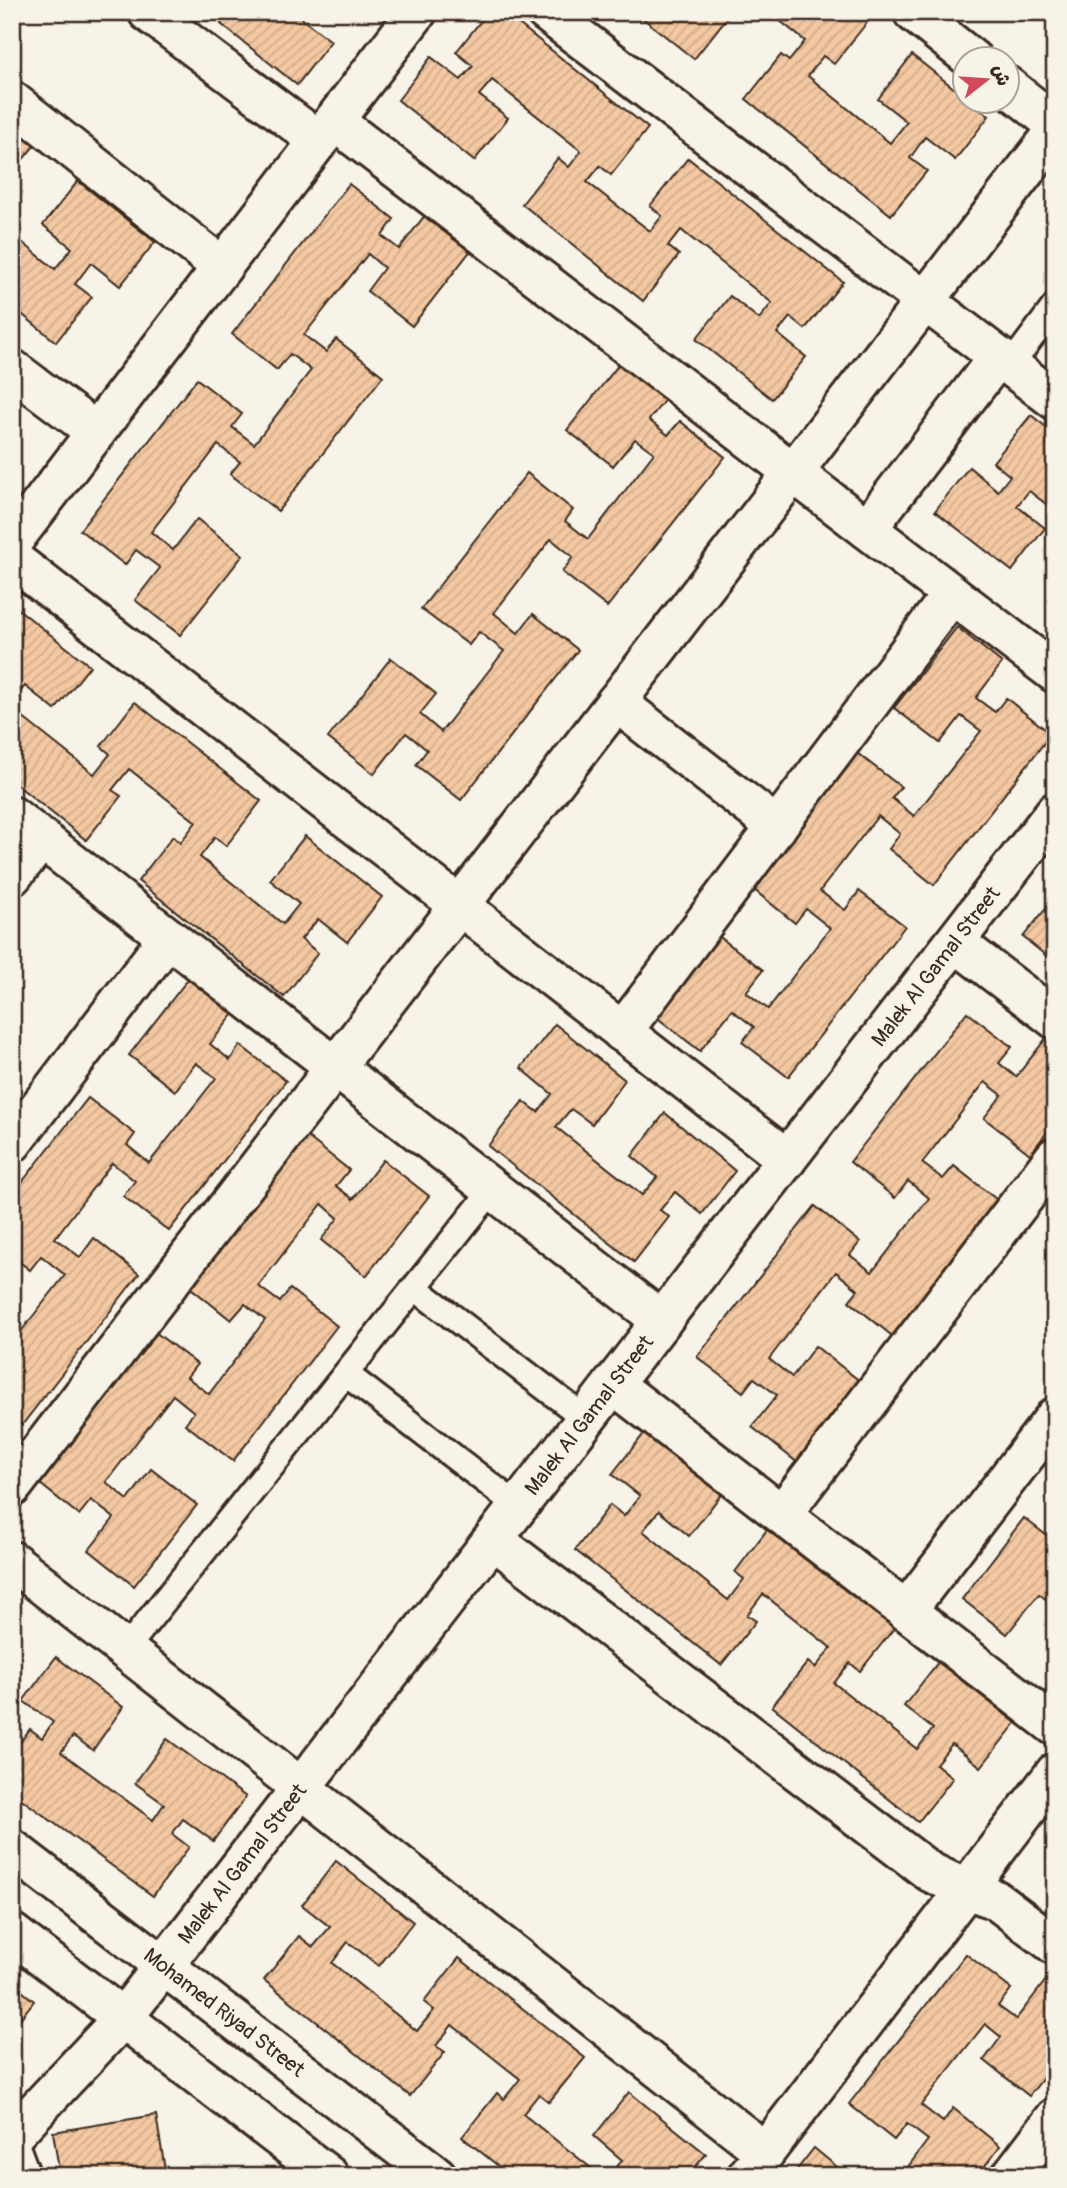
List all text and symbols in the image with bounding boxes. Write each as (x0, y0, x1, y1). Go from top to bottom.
north arrow (951, 46, 1021, 116)
text: ش (987, 62, 1016, 89)
street label: Malek Al Gamal Street (866, 881, 1007, 1052)
street label: Malek Al Gamal Street (519, 1329, 660, 1501)
street label: Malek Al Gamal Street (172, 1778, 313, 1950)
street label: Mohamed Riyad Street (138, 1942, 311, 2084)

